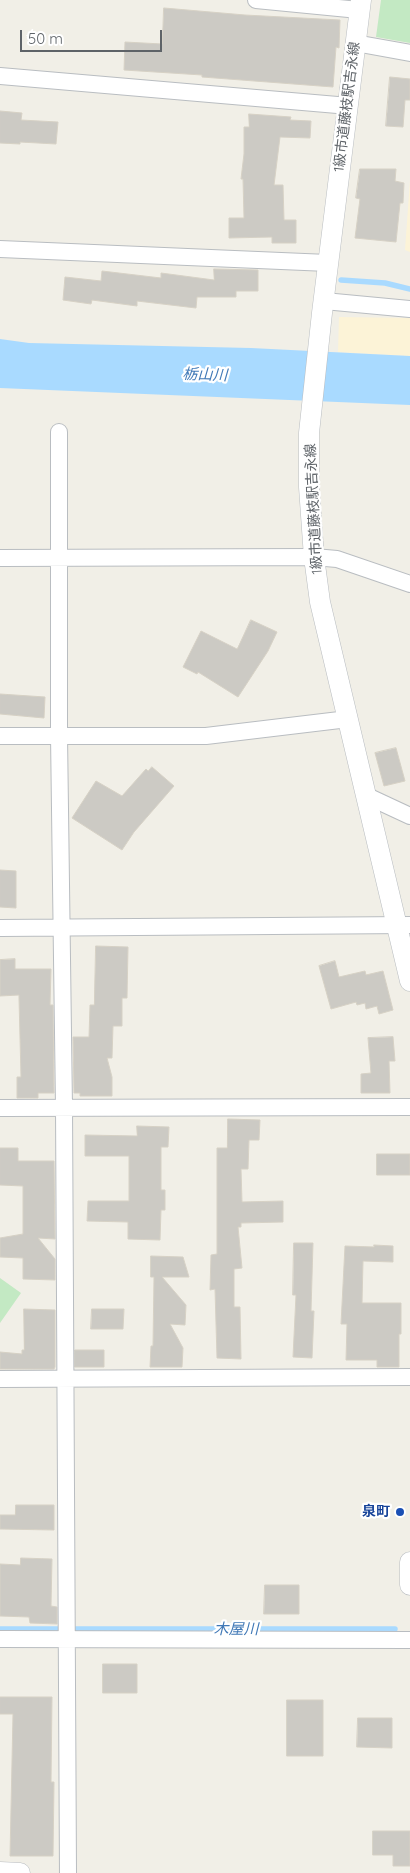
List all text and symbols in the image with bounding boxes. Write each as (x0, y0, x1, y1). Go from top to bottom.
scale bar (22, 20, 165, 52)
text: 50 m (28, 29, 63, 48)
street label: 1級市道藤枝駅吉永線 (331, 41, 363, 173)
water label: 栃山川 (182, 365, 228, 385)
street label: 1級市道藤枝駅吉永線 (302, 443, 326, 575)
place label: 泉町 (362, 1504, 390, 1520)
marker: 泉町 (394, 1506, 406, 1518)
water label: 木屋川 (214, 1620, 258, 1638)

